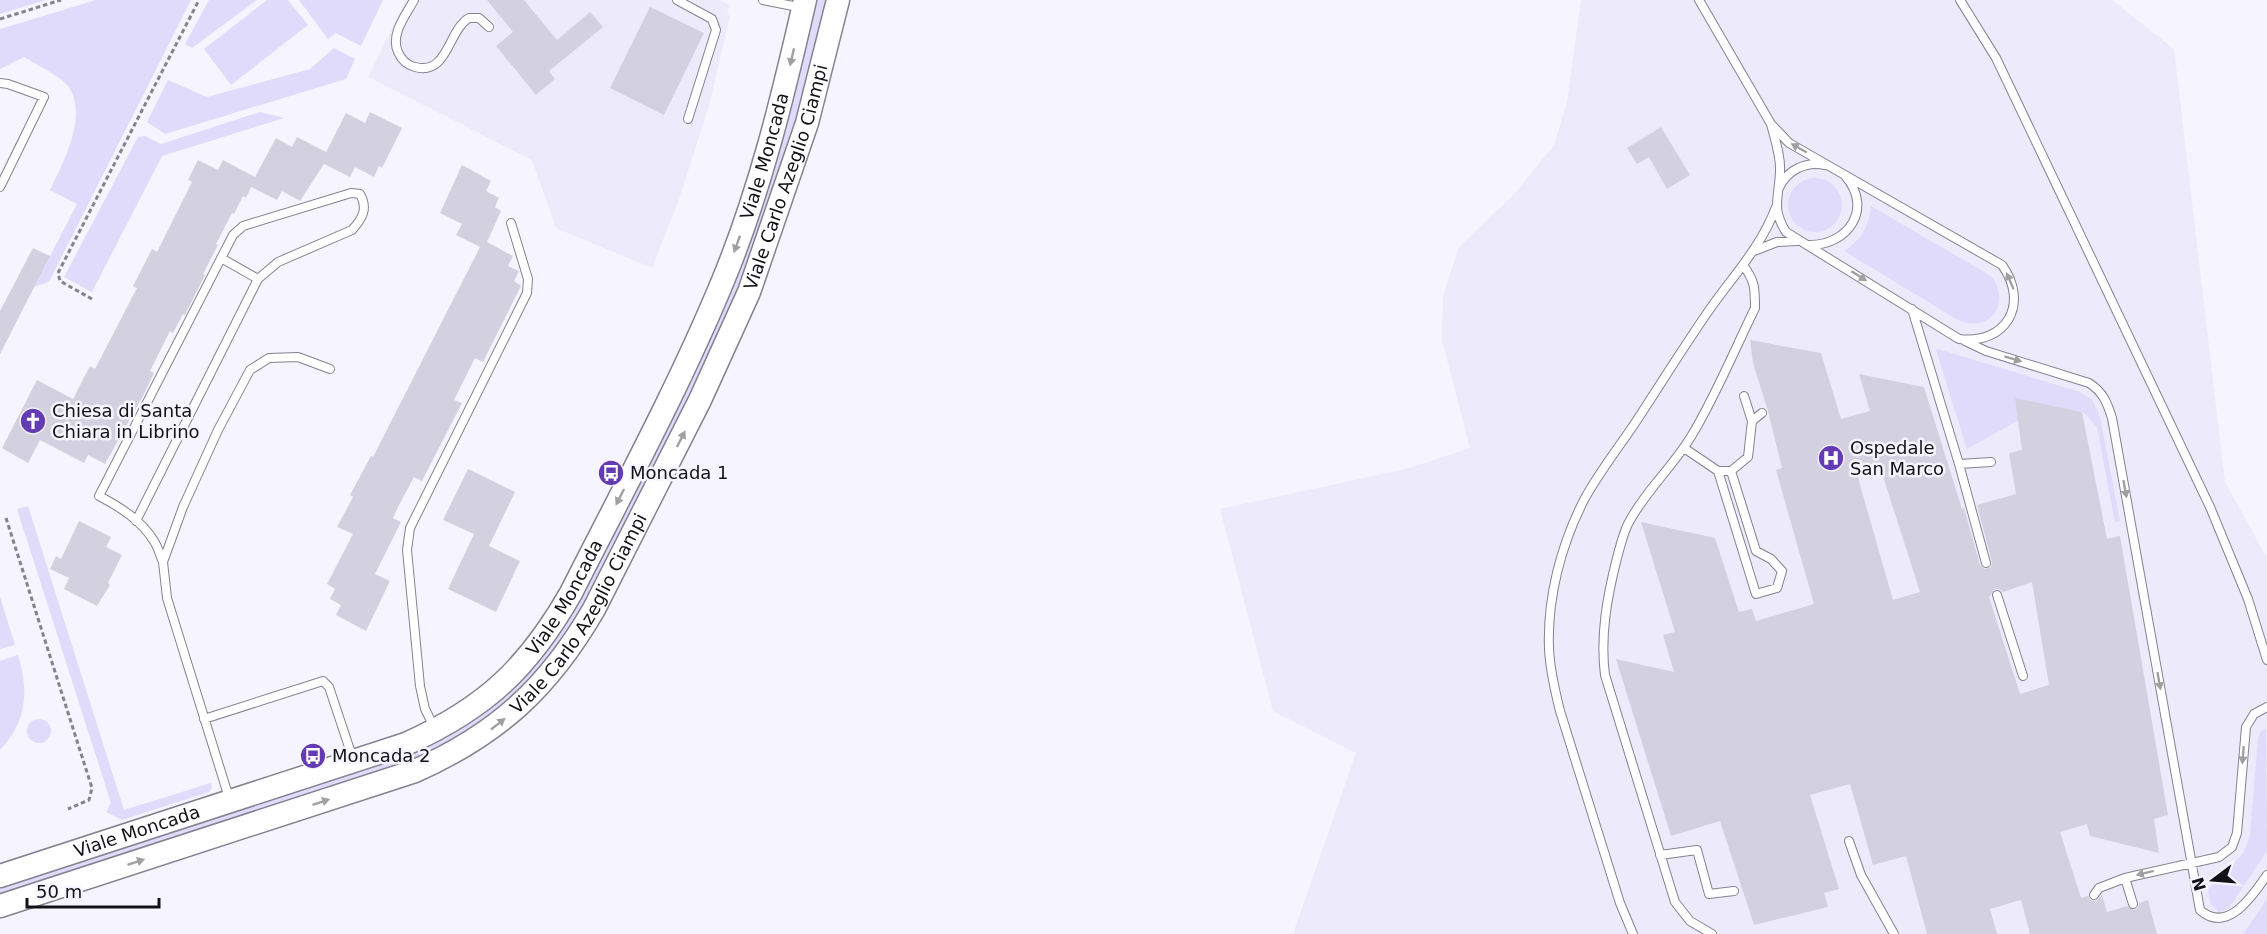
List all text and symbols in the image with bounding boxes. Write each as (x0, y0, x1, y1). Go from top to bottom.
one-way arrow (786, 48, 796, 66)
street label: Viale Carlo Azeglio Ciampi (739, 62, 831, 293)
street label: Viale Moncada (736, 90, 793, 222)
one-way arrow (1790, 143, 1807, 153)
one-way arrow (731, 235, 741, 253)
one-way arrow (1851, 271, 1867, 282)
one-way arrow (2006, 272, 2015, 289)
one-way arrow (2005, 355, 2023, 365)
place label: Chiesa di Santa Chiara in Librino (52, 400, 200, 442)
church icon: Chiesa di Santa Chiara in Librino (18, 406, 48, 436)
one-way arrow (676, 430, 686, 447)
place label: Ospedale San Marco (1850, 437, 1944, 479)
hospital icon: Ospedale San Marco (1816, 443, 1846, 473)
bus stop icon: Moncada 1 (596, 458, 626, 488)
place label: Moncada 1 (630, 462, 729, 483)
one-way arrow (2121, 480, 2130, 499)
one-way arrow (615, 488, 625, 506)
street label: Viale Carlo Azeglio Ciampi (506, 510, 651, 718)
street label: Viale Moncada (522, 536, 606, 660)
one-way arrow (2155, 672, 2164, 691)
one-way arrow (491, 718, 506, 730)
bus stop icon: Moncada 2 (298, 741, 328, 771)
place label: Moncada 2 (332, 745, 431, 766)
one-way arrow (2238, 746, 2248, 765)
one-way arrow (312, 797, 330, 806)
street label: Viale Moncada (71, 801, 202, 861)
north arrow (2183, 850, 2243, 910)
one-way arrow (127, 857, 145, 866)
one-way arrow (2136, 869, 2155, 879)
scale bar (27, 871, 159, 909)
text: N (2188, 875, 2210, 893)
text: 50 m (36, 881, 82, 902)

